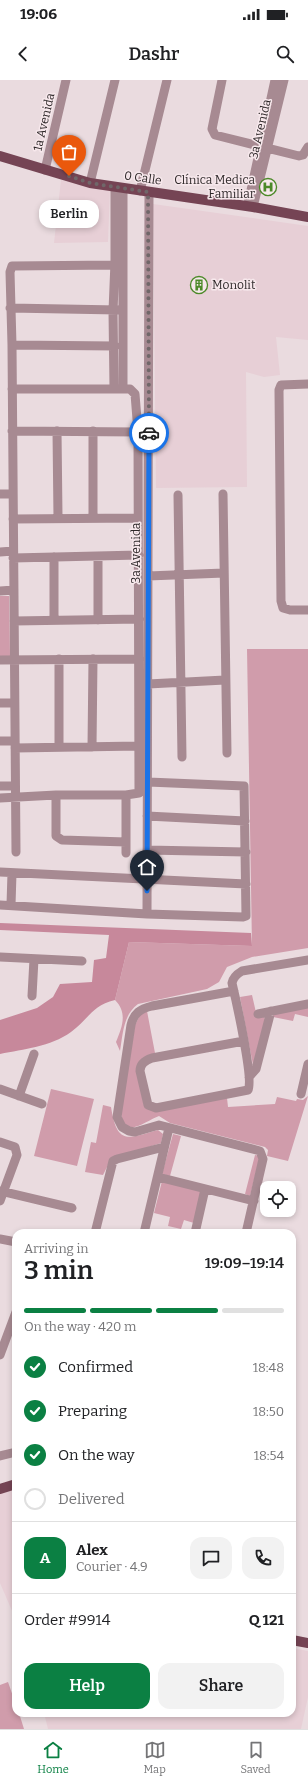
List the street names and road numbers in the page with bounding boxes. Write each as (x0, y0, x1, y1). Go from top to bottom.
street label: 1a Avenida (31, 91, 58, 152)
street label: 3a Avenida (246, 97, 274, 160)
street label: 0 Calle (123, 168, 163, 188)
street label: 3a Avenida (129, 522, 143, 583)

